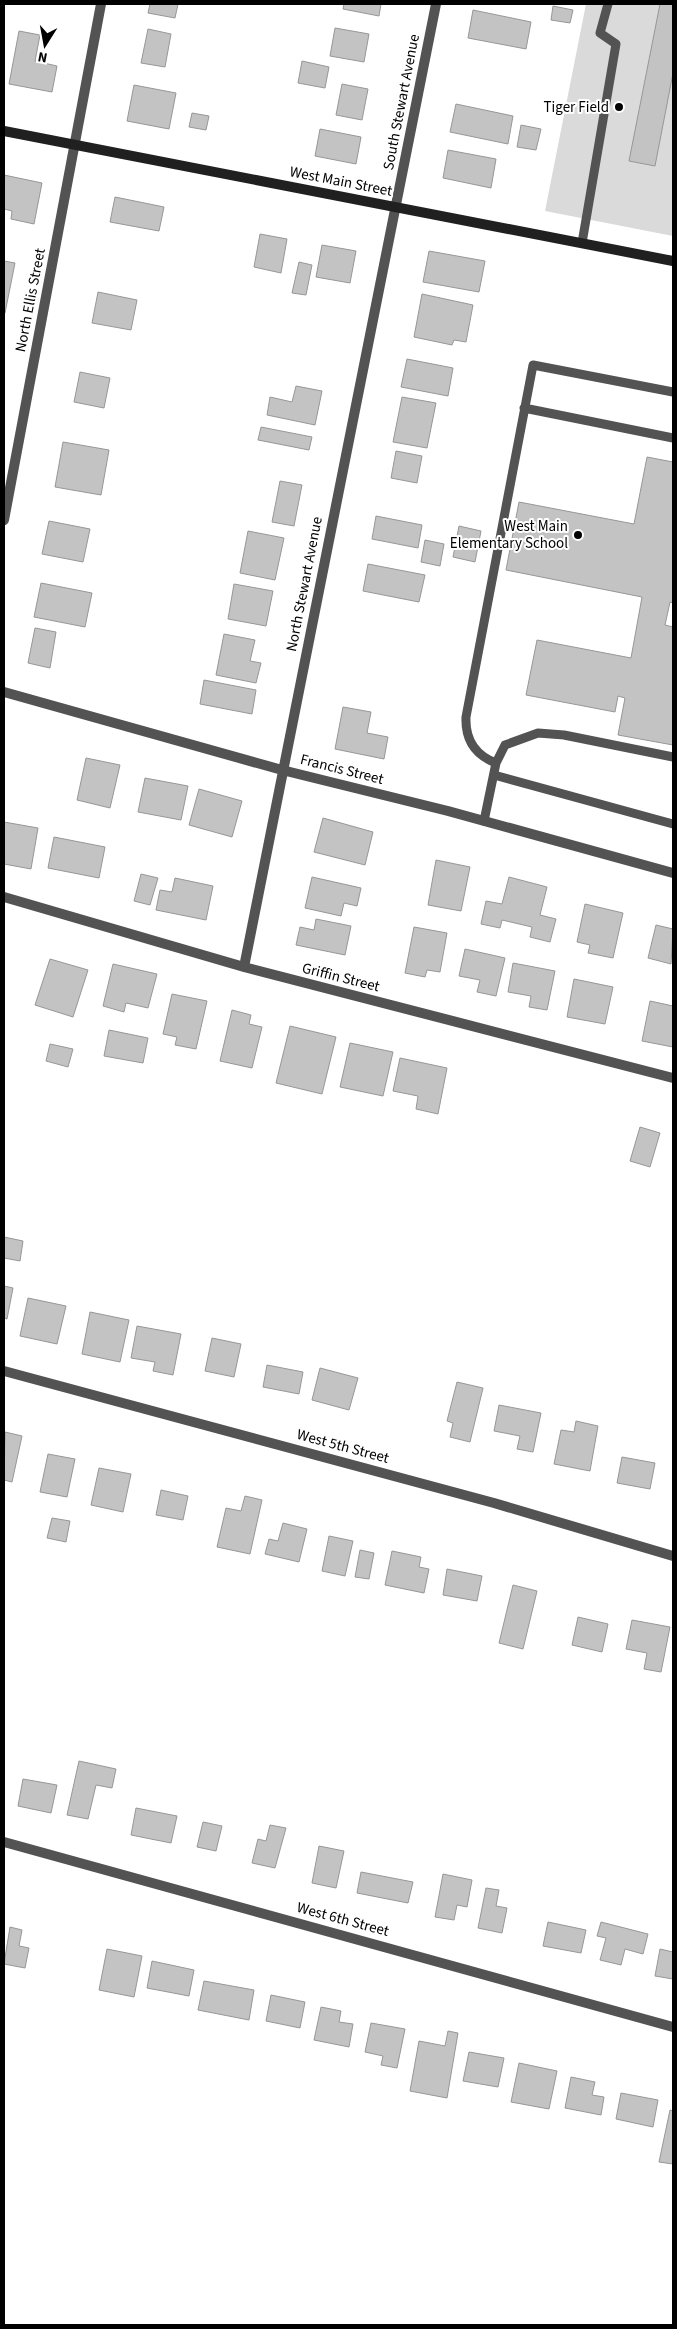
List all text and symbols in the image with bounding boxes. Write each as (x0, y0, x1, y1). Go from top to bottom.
north arrow (20, 20, 70, 70)
street label: South Stewart Avenue (378, 32, 425, 172)
text: N (36, 46, 49, 67)
place label: Tiger Field (544, 97, 609, 118)
marker: Tiger Field (613, 101, 625, 113)
street label: West Main Street (288, 161, 394, 202)
street label: North Ellis Street (10, 246, 51, 354)
street label: North Stewart Avenue (281, 515, 328, 653)
place label: West Main Elementary School (450, 516, 568, 554)
marker: West Main Elementary School (572, 529, 584, 541)
street label: Francis Street (298, 749, 386, 790)
street label: Griffin Street (300, 958, 382, 997)
street label: West 5th Street (294, 1424, 391, 1469)
street label: West 6th Street (294, 1897, 391, 1942)

